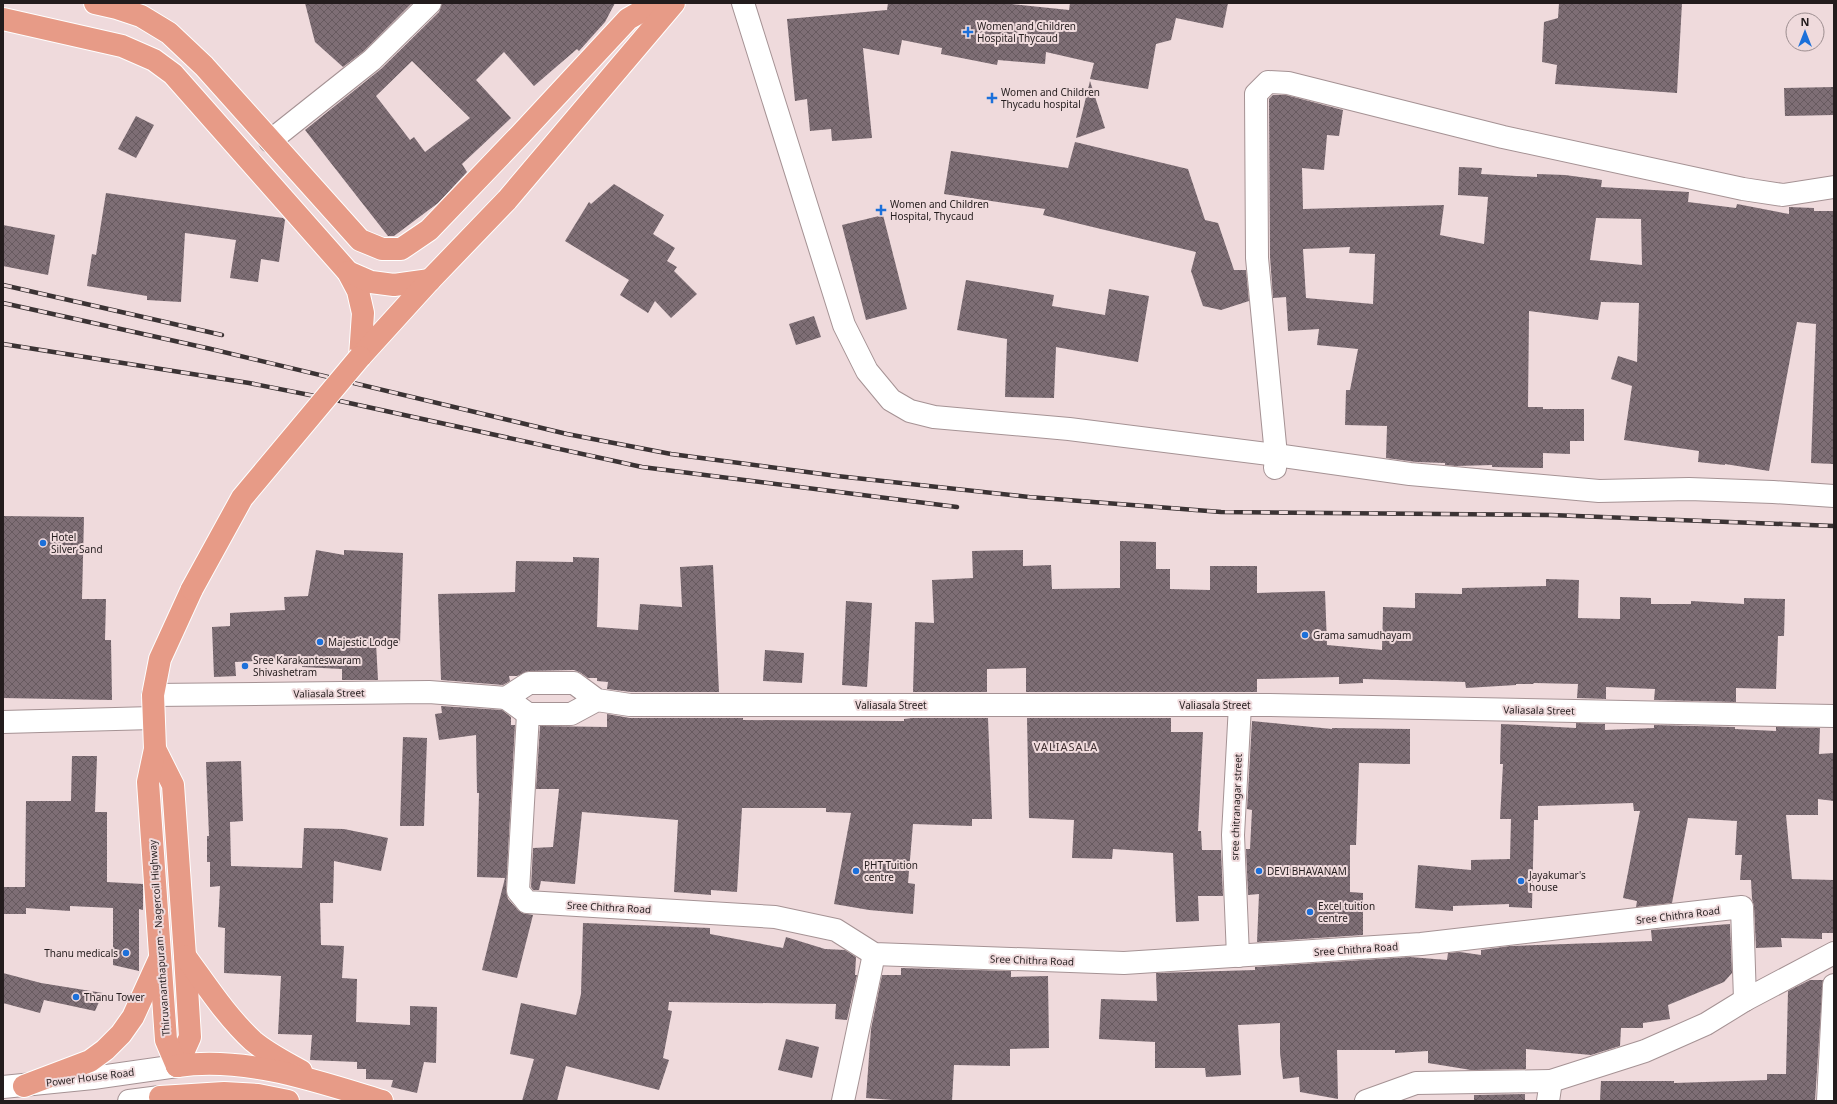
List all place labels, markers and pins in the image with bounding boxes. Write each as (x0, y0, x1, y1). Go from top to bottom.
place label: Women and Children Hospital Thycaud (977, 19, 1076, 45)
marker: Women and Children Hospital Thycaud (962, 26, 974, 38)
place label: Women and Children Thycadu hospital (1001, 85, 1100, 111)
marker: Women and Children Thycadu hospital (986, 92, 998, 104)
place label: Women and Children Hospital, Thycaud (890, 197, 989, 223)
marker: Women and Children Hospital, Thycaud (875, 204, 887, 216)
place label: Hotel Silver Sand (51, 530, 103, 556)
marker: Hotel Silver Sand (38, 538, 48, 548)
place label: Grama samudhayam (1313, 628, 1411, 642)
marker: Grama samudhayam (1300, 630, 1310, 640)
place label: Majestic Lodge (328, 635, 399, 649)
marker: Majestic Lodge (315, 637, 325, 647)
place label: Sree Karakanteswaram Shivashetram (253, 653, 361, 679)
marker: Sree Karakanteswaram Shivashetram (240, 661, 250, 671)
place label: PHT Tuition centre (864, 858, 918, 884)
place label: DEVI BHAVANAM (1267, 864, 1347, 878)
marker: PHT Tuition centre (851, 866, 861, 876)
marker: DEVI BHAVANAM (1254, 866, 1264, 876)
place label: Jayakumar's house (1528, 868, 1586, 894)
marker: Jayakumar's house (1516, 876, 1526, 886)
place label: Excel tuition centre (1318, 899, 1375, 925)
marker: Excel tuition centre (1305, 907, 1315, 917)
place label: Thanu medicals (44, 946, 118, 960)
marker: Thanu medicals (121, 948, 131, 958)
place label: Thanu Tower (84, 990, 145, 1004)
marker: Thanu Tower (71, 992, 81, 1002)

